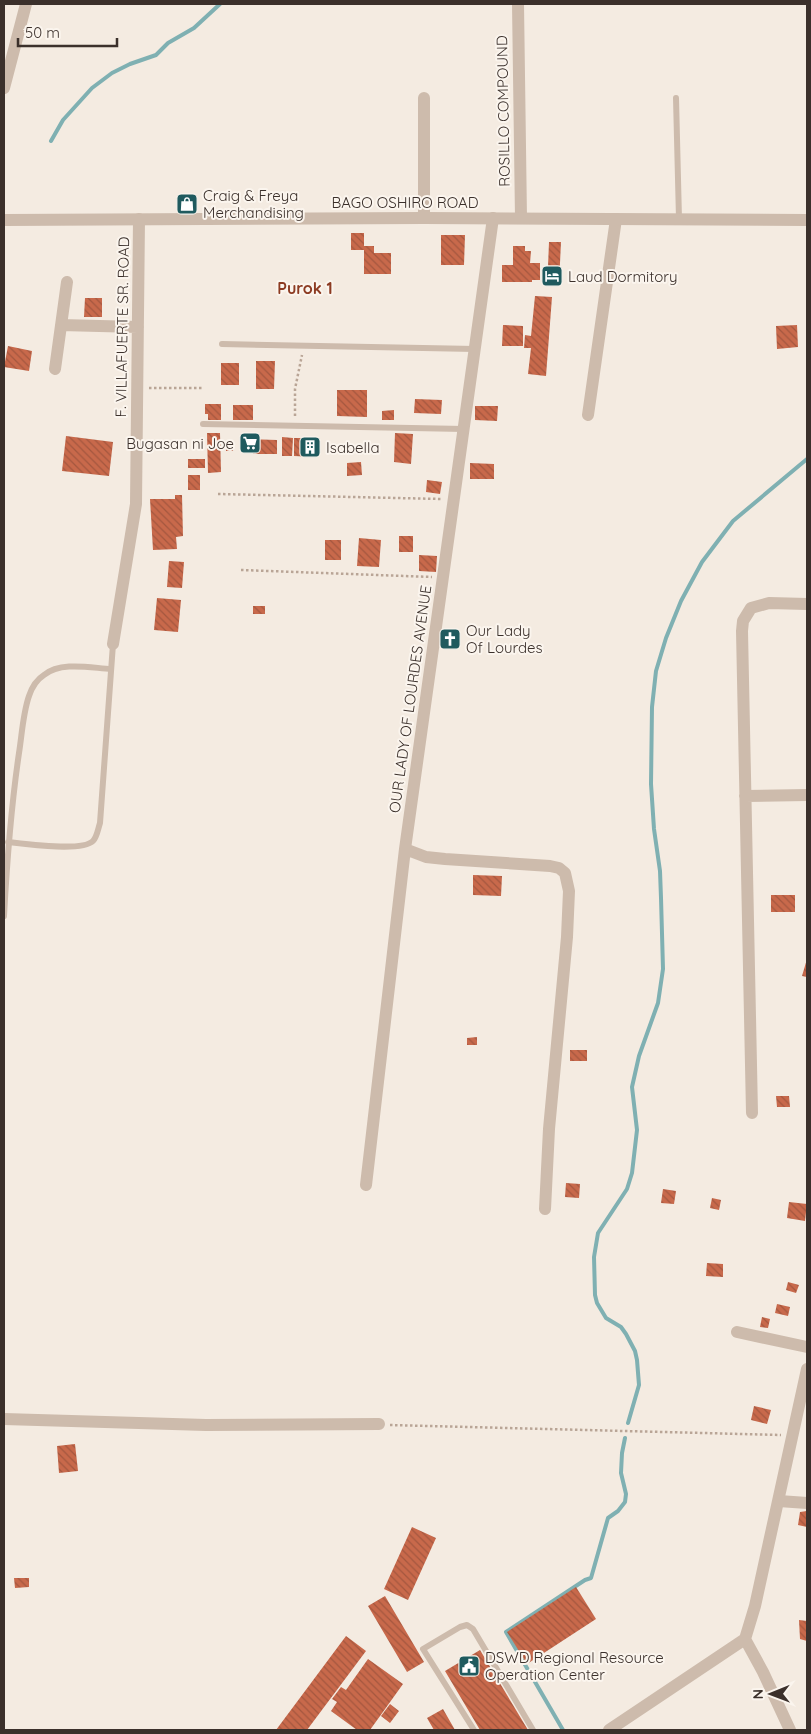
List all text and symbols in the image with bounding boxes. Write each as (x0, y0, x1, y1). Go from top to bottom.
scale bar (18, 15, 116, 47)
text: 50 m (25, 23, 60, 42)
street label: ROSILLO COMPOUND (492, 35, 514, 187)
place label: Craig & Freya Merchandising (203, 186, 304, 222)
shop icon: Craig & Freya Merchandising (175, 192, 199, 216)
street label: BAGO OSHIRO ROAD (331, 193, 479, 212)
street label: F. VILLAFUERTE SR. ROAD (111, 236, 133, 418)
hotel icon: Laud Dormitory (540, 264, 564, 288)
place label: Laud Dormitory (568, 267, 678, 286)
district label: Purok 1 (277, 278, 333, 298)
supermarket icon: Bugasan ni Joe (238, 431, 262, 455)
place label: Bugasan ni Joe (126, 434, 234, 453)
building icon: Isabella (298, 435, 322, 459)
place label: Isabella (326, 438, 380, 457)
street label: OUR LADY OF LOURDES AVENUE (385, 584, 435, 814)
place label: Our Lady Of Lourdes (466, 621, 543, 657)
church icon: Our Lady Of Lourdes (438, 627, 462, 651)
place label: DSWD Regional Resource Operation Center (485, 1648, 664, 1684)
public building icon: DSWD Regional Resource Operation Center (457, 1654, 481, 1678)
north arrow (746, 1669, 796, 1719)
text: N (749, 1689, 767, 1700)

